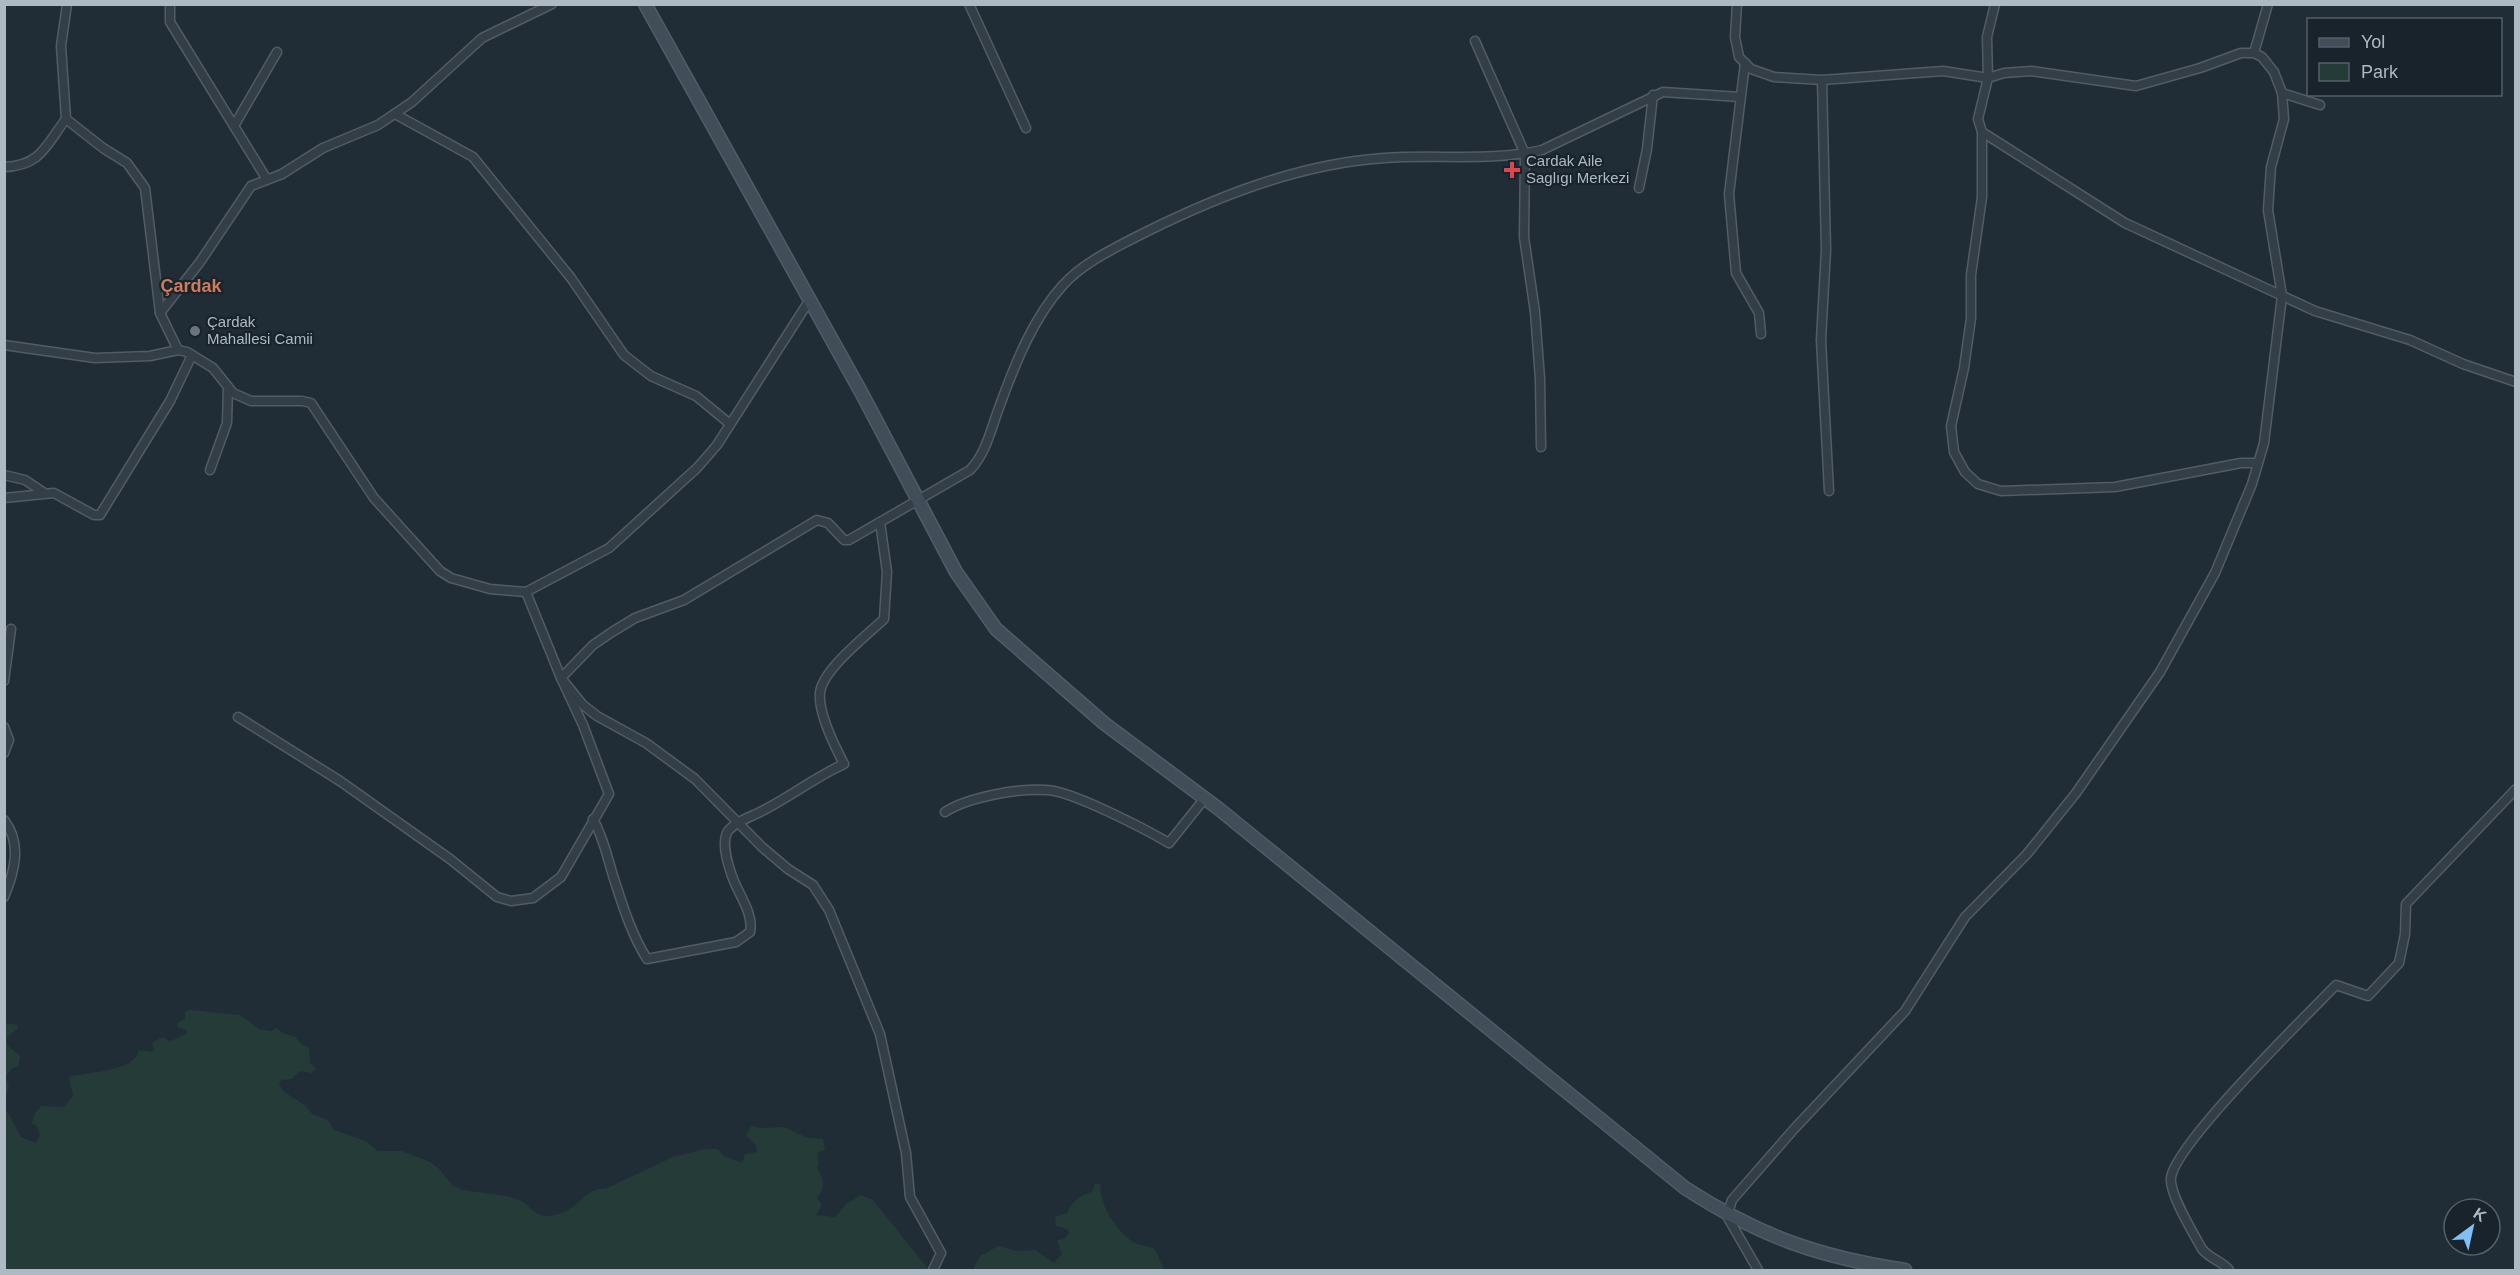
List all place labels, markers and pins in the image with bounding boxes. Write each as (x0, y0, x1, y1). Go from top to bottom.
place label: Cardak Aile Saglıgı Merkezi (1526, 152, 1629, 186)
marker: Cardak Aile Saglıgı Merkezi (1503, 161, 1521, 179)
place label: Çardak Mahallesi Camii (207, 313, 313, 347)
marker: Çardak Mahallesi Camii (188, 324, 202, 338)

